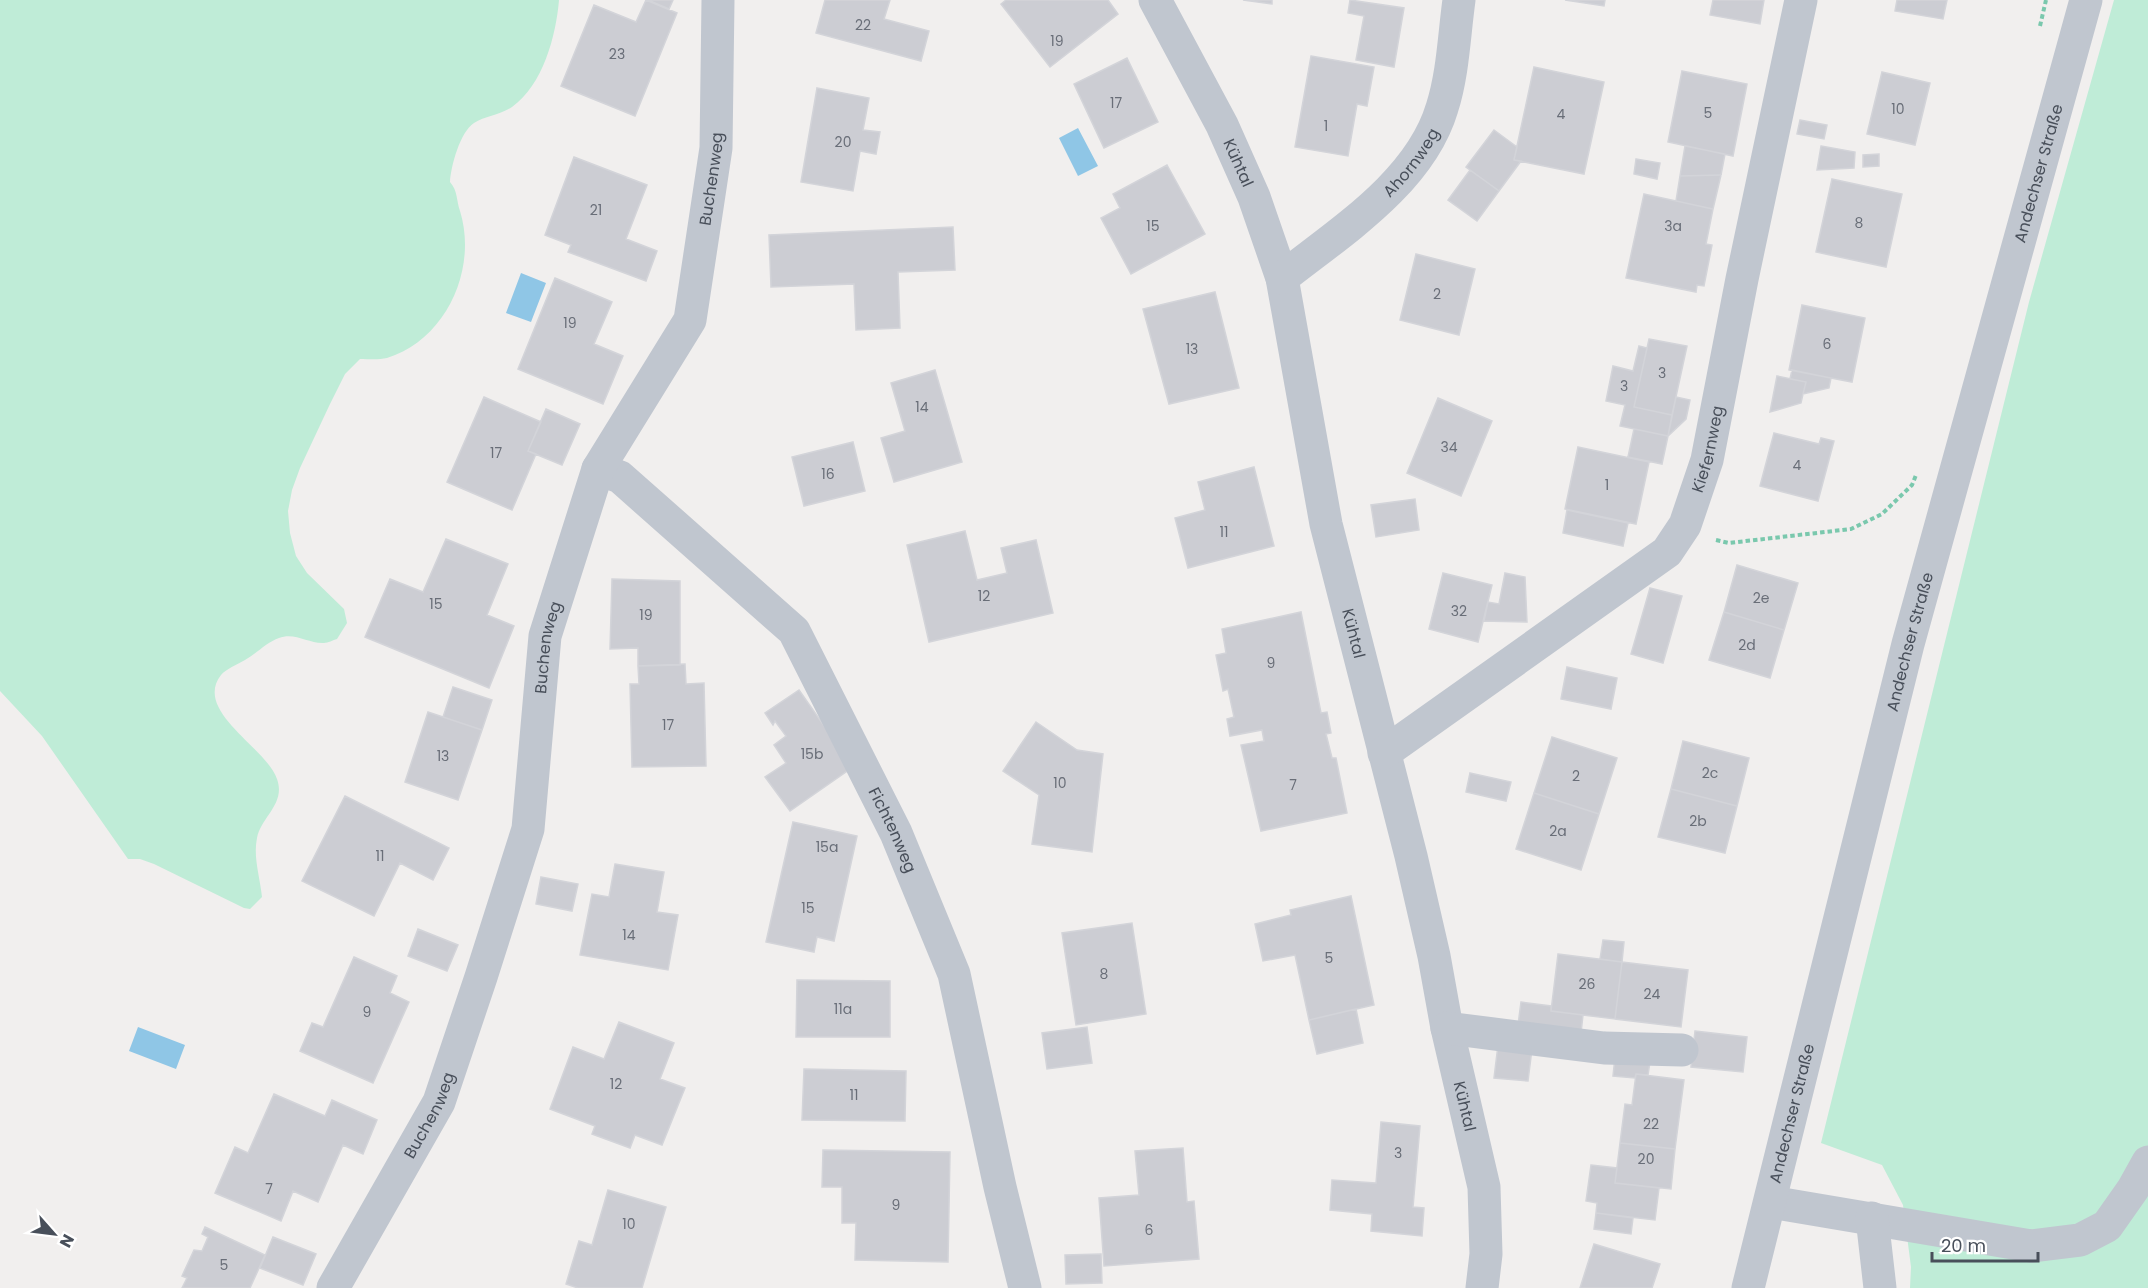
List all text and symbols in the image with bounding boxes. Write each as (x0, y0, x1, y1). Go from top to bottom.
house number: 22 (855, 15, 871, 35)
house number: 19 (1050, 31, 1064, 51)
house number: 23 (609, 44, 625, 64)
house number: 17 (1110, 93, 1122, 113)
house number: 10 (1891, 99, 1905, 119)
street label: Andechser Straße (2008, 101, 2069, 245)
house number: 5 (1704, 103, 1712, 123)
house number: 4 (1557, 104, 1566, 124)
house number: 1 (1324, 116, 1328, 136)
street label: Ahornweg (1378, 124, 1445, 202)
street label: Buchenweg (693, 132, 729, 227)
house number: 20 (835, 132, 851, 152)
street label: Kühtal (1217, 135, 1259, 191)
house number: 21 (590, 200, 602, 220)
house number: 8 (1855, 213, 1864, 233)
house number: 15 (1146, 216, 1160, 236)
house number: 3a (1664, 216, 1682, 236)
house number: 2 (1433, 284, 1441, 304)
house number: 19 (563, 313, 577, 333)
house number: 6 (1823, 334, 1832, 354)
house number: 13 (1186, 339, 1198, 359)
house number: 3 (1658, 363, 1666, 383)
house number: 3 (1620, 376, 1628, 396)
house number: 14 (915, 397, 929, 417)
street label: Kiefernweg (1686, 404, 1729, 496)
house number: 34 (1440, 437, 1458, 457)
house number: 17 (490, 443, 502, 463)
house number: 4 (1793, 455, 1802, 475)
house number: 16 (821, 464, 835, 484)
house number: 1 (1605, 475, 1609, 495)
house number: 11 (1220, 522, 1228, 542)
street label: Andechser Straße (1881, 570, 1939, 714)
house number: 12 (978, 586, 990, 606)
house number: 2e (1753, 588, 1770, 608)
house number: 15 (429, 594, 443, 614)
street label: Buchenweg (529, 598, 567, 695)
house number: 32 (1451, 601, 1467, 621)
house number: 19 (639, 605, 653, 625)
street label: Kühtal (1336, 606, 1371, 661)
house number: 2d (1738, 635, 1756, 655)
house number: 9 (1267, 653, 1275, 673)
house number: 17 (662, 715, 674, 735)
house number: 15b (801, 744, 823, 764)
house number: 13 (437, 746, 449, 766)
house number: 2c (1702, 763, 1718, 783)
house number: 2 (1572, 766, 1580, 786)
house number: 10 (1053, 773, 1067, 793)
house number: 7 (1289, 775, 1297, 795)
street label: Fichtenweg (863, 783, 922, 876)
house number: 2b (1689, 811, 1707, 831)
house number: 2a (1549, 821, 1567, 841)
house number: 15a (816, 837, 838, 857)
house number: 11 (376, 846, 384, 866)
house number: 15 (801, 898, 815, 918)
house number: 14 (622, 925, 636, 945)
house number: 5 (1325, 948, 1333, 968)
house number: 8 (1100, 964, 1109, 984)
house number: 26 (1579, 974, 1596, 994)
house number: 24 (1644, 984, 1661, 1004)
house number: 11a (834, 999, 852, 1019)
house number: 9 (363, 1002, 371, 1022)
street label: Andechser Straße (1763, 1041, 1820, 1186)
street label: Buchenweg (398, 1069, 460, 1163)
house number: 12 (610, 1074, 622, 1094)
street label: Kühtal (1448, 1079, 1482, 1134)
house number: 11 (850, 1085, 858, 1105)
house number: 22 (1643, 1114, 1659, 1134)
house number: 3 (1394, 1143, 1402, 1163)
house number: 20 (1638, 1149, 1654, 1169)
house number: 7 (265, 1179, 273, 1199)
house number: 9 (892, 1195, 900, 1215)
north arrow (24, 1204, 84, 1264)
house number: 10 (622, 1214, 636, 1234)
house number: 6 (1145, 1220, 1154, 1240)
scale bar (1932, 1225, 2038, 1263)
text: N (54, 1230, 80, 1252)
text: 20 m (1941, 1233, 1986, 1258)
house number: 5 (220, 1255, 228, 1275)

